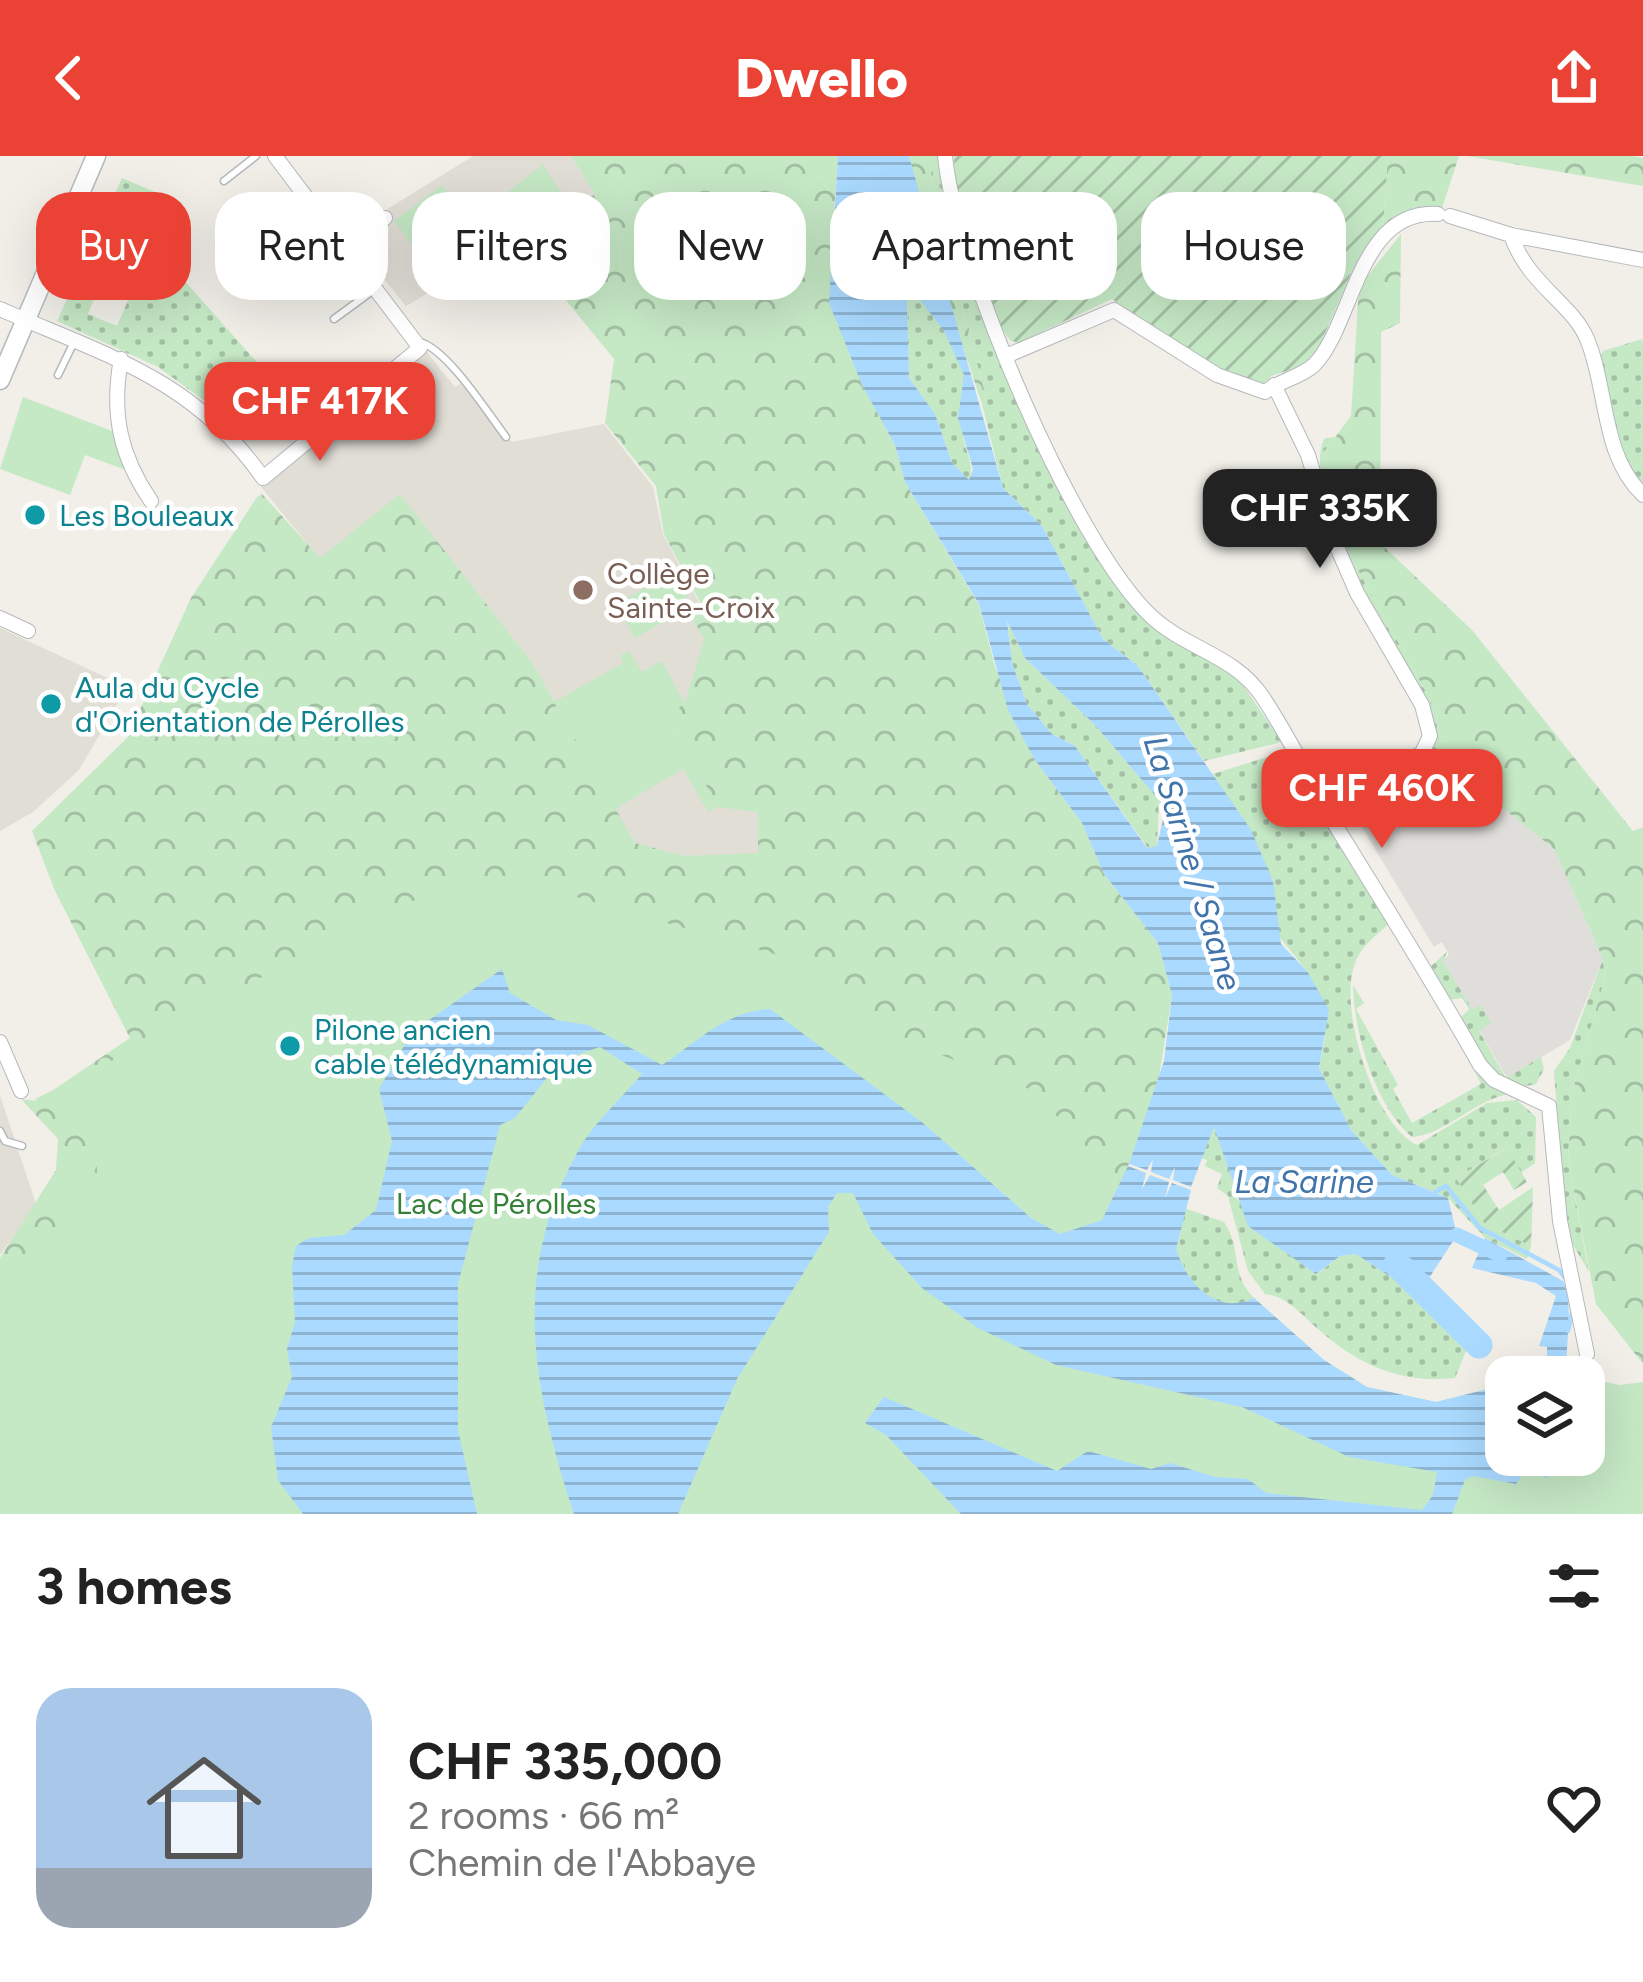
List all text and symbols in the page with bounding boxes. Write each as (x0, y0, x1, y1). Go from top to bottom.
icon: back (36, 45, 102, 111)
icon: share (1541, 45, 1607, 111)
text: Dwello (735, 46, 908, 111)
chip: Buy (36, 192, 191, 300)
chip: Rent (215, 192, 388, 300)
chip: Filters (412, 192, 610, 300)
chip: New (634, 192, 806, 300)
chip: Apartment (830, 192, 1117, 300)
chip: House (1141, 192, 1346, 300)
pin: CHF 417K (196, 362, 444, 464)
text: CHF 417K (231, 377, 409, 424)
pin: CHF 335K (1196, 469, 1444, 571)
text: CHF 335K (1230, 484, 1410, 531)
place label: Les Bouleaux (59, 497, 234, 534)
marker: Les Bouleaux (22, 502, 48, 528)
place label: Collège Sainte-Croix (607, 555, 775, 626)
marker: Collège Sainte-Croix (570, 577, 596, 603)
place label: Aula du Cycle d'Orientation de Pérolles (75, 669, 404, 740)
marker: Aula du Cycle d'Orientation de Pérolles (38, 691, 64, 717)
water label: La Sarine / Saane (1136, 731, 1250, 995)
pin: CHF 460K (1258, 749, 1506, 851)
text: CHF 460K (1289, 764, 1475, 811)
place label: Pilone ancien cable télédynamique (314, 1011, 593, 1082)
marker: Pilone ancien cable télédynamique (277, 1033, 303, 1059)
water label: La Sarine (1234, 1162, 1374, 1201)
park label: Lac de Pérolles (396, 1185, 596, 1222)
map controls (1485, 1356, 1605, 1476)
button: layers (1485, 1356, 1605, 1476)
icon: filters (1541, 1553, 1607, 1619)
text: 3 homes (36, 1556, 232, 1617)
text: CHF 335,000 (408, 1731, 722, 1792)
icon: home (132, 1736, 276, 1880)
icon: heart (1541, 1775, 1607, 1841)
text: 2 rooms · 66 m² (408, 1792, 679, 1839)
text: Chemin de l'Abbaye (408, 1839, 756, 1886)

